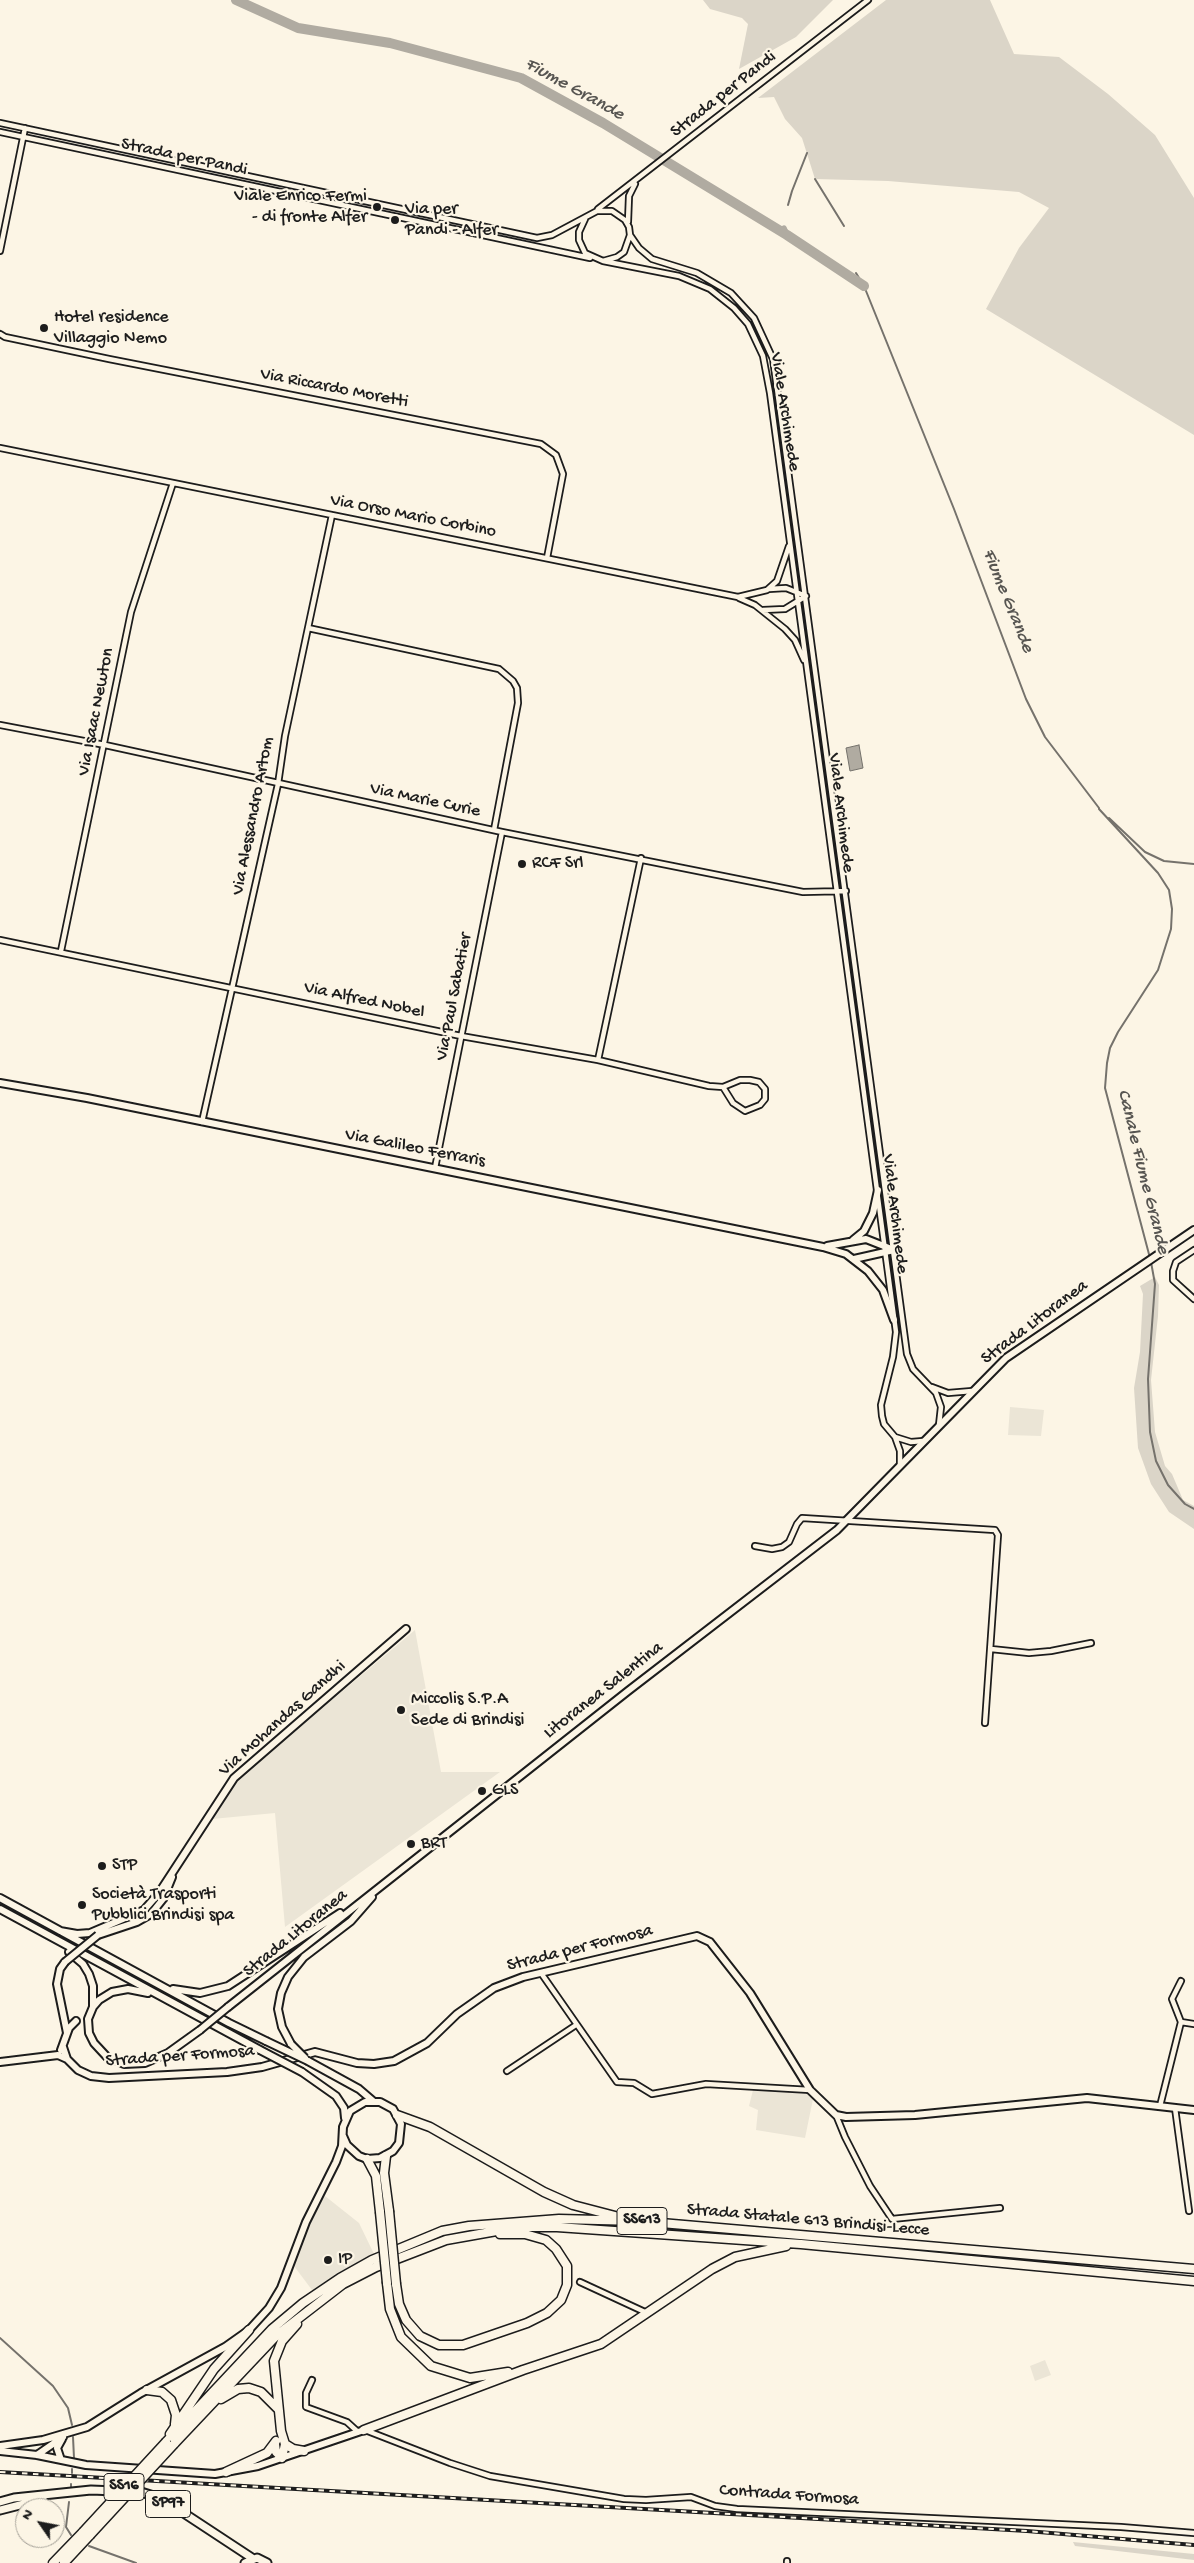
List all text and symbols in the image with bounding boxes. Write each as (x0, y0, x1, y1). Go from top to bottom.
street label: Strada per Pandi (667, 47, 781, 143)
water label: Fiume Grande (520, 53, 628, 127)
street label: Strada per Pandi (119, 134, 249, 182)
place label: Viale Enrico Fermi - di fronte Alfer (234, 186, 367, 228)
place label: Via per Pandi - Alfer (405, 199, 498, 242)
marker: Viale Enrico Fermi - di fronte Alfer (371, 201, 383, 213)
marker: Via per Pandi - Alfer (389, 214, 401, 226)
place label: Hotel residence Villaggio Nemo (54, 307, 168, 350)
marker: Hotel residence Villaggio Nemo (38, 322, 50, 334)
street label: Viale Archimede (764, 351, 804, 473)
street label: Via Riccardo Moretti (258, 364, 410, 414)
street label: Via Orso Mario Corbino (328, 490, 498, 544)
water label: Fiume Grande (976, 546, 1038, 656)
street label: Via Isaac Newton (74, 646, 120, 778)
street label: Via Alessandro Artom (228, 735, 280, 897)
street label: Viale Archimede (822, 752, 858, 874)
street label: Via Marie Curie (368, 779, 482, 823)
place label: RCF Srl (532, 853, 583, 875)
marker: RCF Srl (516, 858, 528, 870)
street label: Via Paul Sabatier (432, 931, 478, 1063)
street label: Via Alfred Nobel (302, 978, 426, 1024)
water label: Canale Fiume Grande (1111, 1087, 1173, 1257)
street label: Via Galileo Ferraris (343, 1125, 487, 1173)
street label: Viale Archimede (876, 1153, 912, 1275)
street label: Strada Litoranea (977, 1276, 1093, 1370)
street label: Litoranea Salentina (540, 1638, 668, 1744)
street label: Via Mohandas Gandhi (215, 1656, 351, 1782)
place label: Miccolis S.P.A Sede di Brindisi (411, 1689, 524, 1732)
marker: Miccolis S.P.A Sede di Brindisi (395, 1704, 407, 1716)
place label: GLS (492, 1780, 518, 1802)
marker: GLS (476, 1785, 488, 1797)
place label: BRT (421, 1833, 447, 1855)
marker: BRT (405, 1838, 417, 1850)
place label: STP (112, 1855, 137, 1877)
marker: STP (96, 1860, 108, 1872)
place label: Società Trasporti Pubblici Brindisi spa (92, 1884, 234, 1926)
street label: Strada Litoranea (239, 1885, 353, 1983)
marker: Società Trasporti Pubblici Brindisi spa (76, 1899, 88, 1911)
street label: Strada per Formosa (505, 1920, 655, 1978)
street label: Strada per Formosa (105, 2041, 255, 2073)
street label: Strada Statale 613 Brindisi-Lecce (686, 2200, 930, 2242)
road number: SS613 (617, 2208, 667, 2234)
place label: IP (338, 2249, 352, 2271)
marker: IP (322, 2254, 334, 2266)
road number: SS16 (104, 2474, 144, 2500)
street label: Contrada Formosa (718, 2480, 860, 2512)
road number: SP97 (146, 2490, 190, 2518)
north arrow (15, 2498, 65, 2548)
text: N (18, 2507, 37, 2524)

